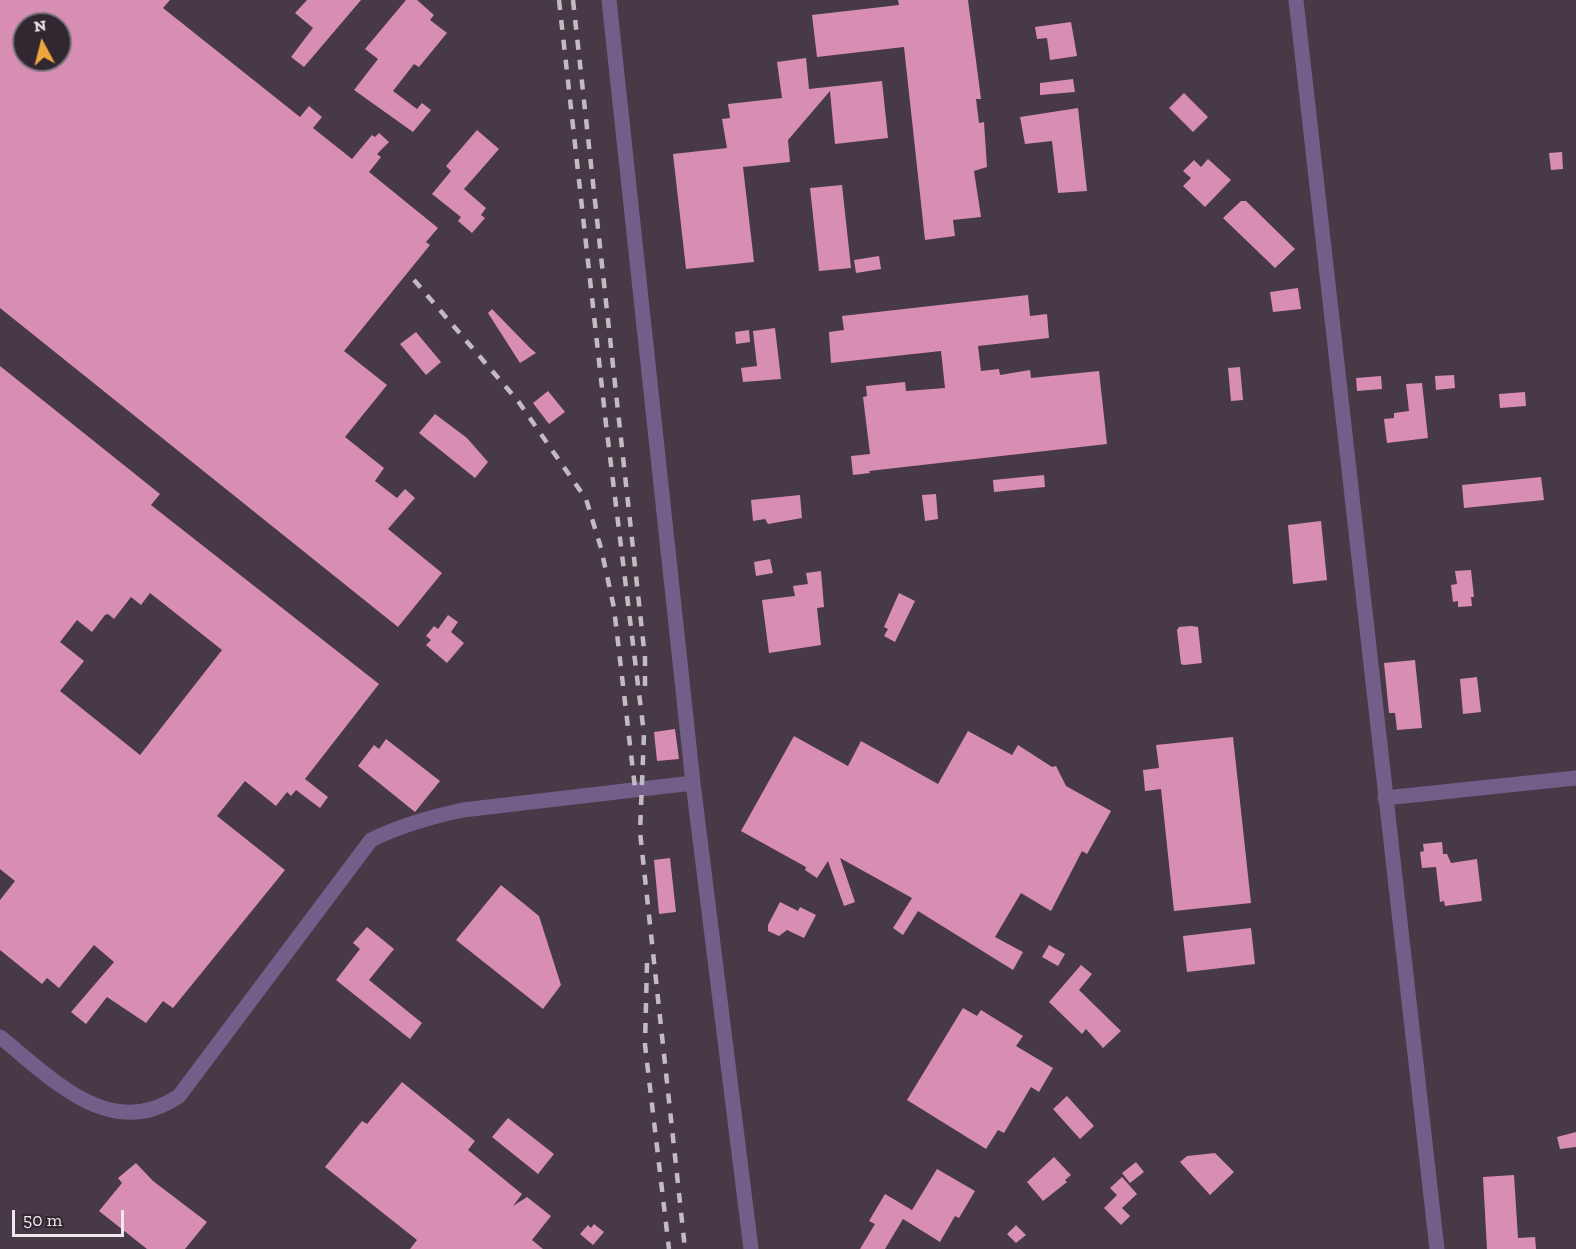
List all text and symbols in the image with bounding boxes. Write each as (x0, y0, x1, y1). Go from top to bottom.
north arrow (12, 12, 72, 72)
text: N (33, 15, 47, 36)
scale bar (15, 1198, 128, 1236)
text: 50 m (23, 1209, 62, 1231)

